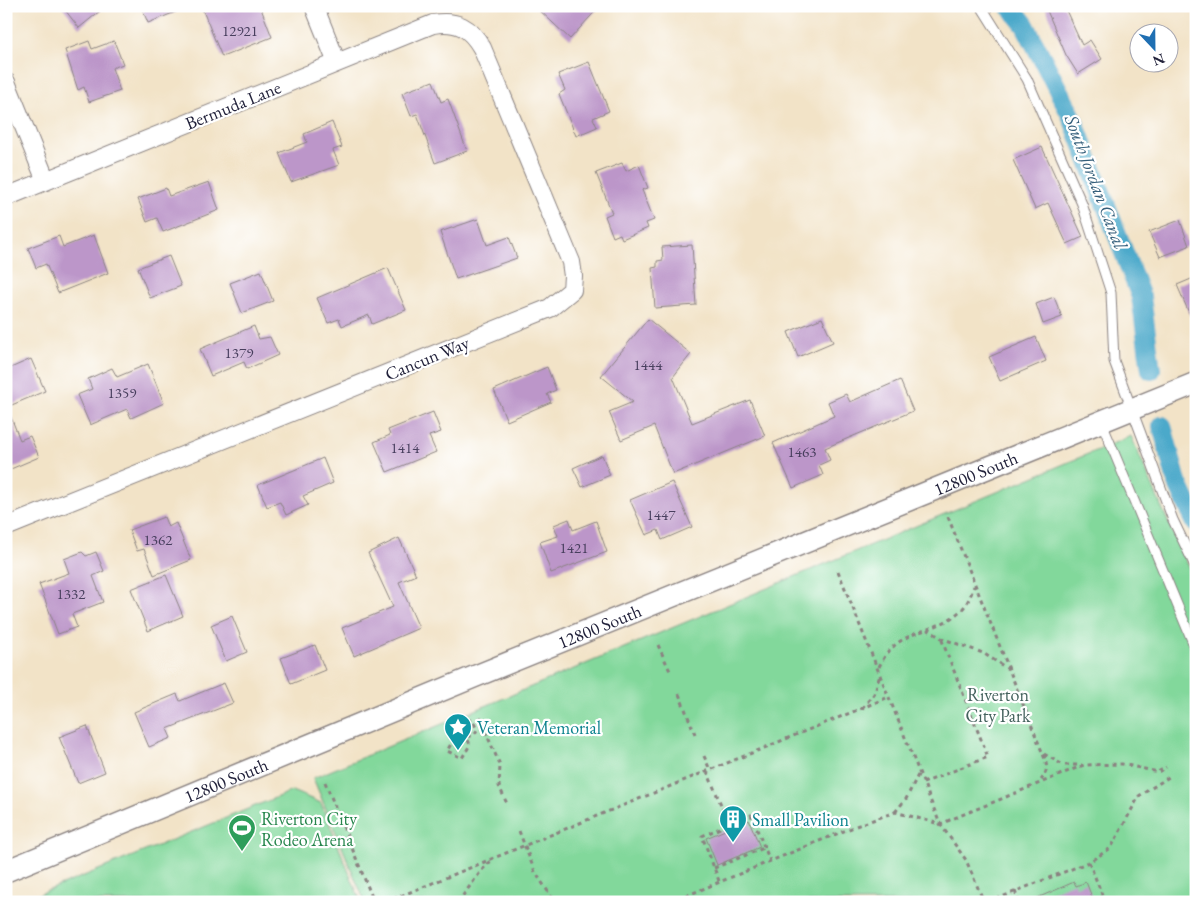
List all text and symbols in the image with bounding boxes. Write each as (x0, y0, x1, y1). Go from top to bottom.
house number: 12921 (222, 21, 258, 40)
north arrow (1130, 22, 1180, 72)
text: N (1150, 50, 1167, 71)
street label: Bermuda Lane (182, 75, 284, 135)
water label: South Jordan Canal (1059, 110, 1133, 253)
street label: Cancun Way (381, 331, 473, 385)
house number: 1379 (225, 343, 253, 362)
house number: 1444 (634, 355, 663, 374)
house number: 1359 (108, 383, 136, 402)
house number: 1414 (391, 438, 420, 457)
house number: 1463 (788, 442, 816, 461)
street label: 12800 South (930, 445, 1021, 500)
house number: 1447 (647, 505, 676, 524)
house number: 1362 (144, 530, 173, 549)
house number: 1421 (560, 538, 588, 557)
house number: 1332 (57, 584, 86, 603)
street label: 12800 South (554, 598, 645, 653)
park label: Riverton City Park (966, 683, 1031, 727)
place icon: Veteran Memorial (443, 712, 473, 751)
place label: Veteran Memorial (477, 716, 601, 739)
street label: 12800 South (181, 752, 271, 807)
building icon: Small Pavilion (718, 804, 748, 843)
place label: Riverton City Rodeo Arena (261, 807, 357, 851)
place label: Small Pavilion (752, 808, 850, 831)
sports icon: Riverton City Rodeo Arena (227, 813, 257, 852)

